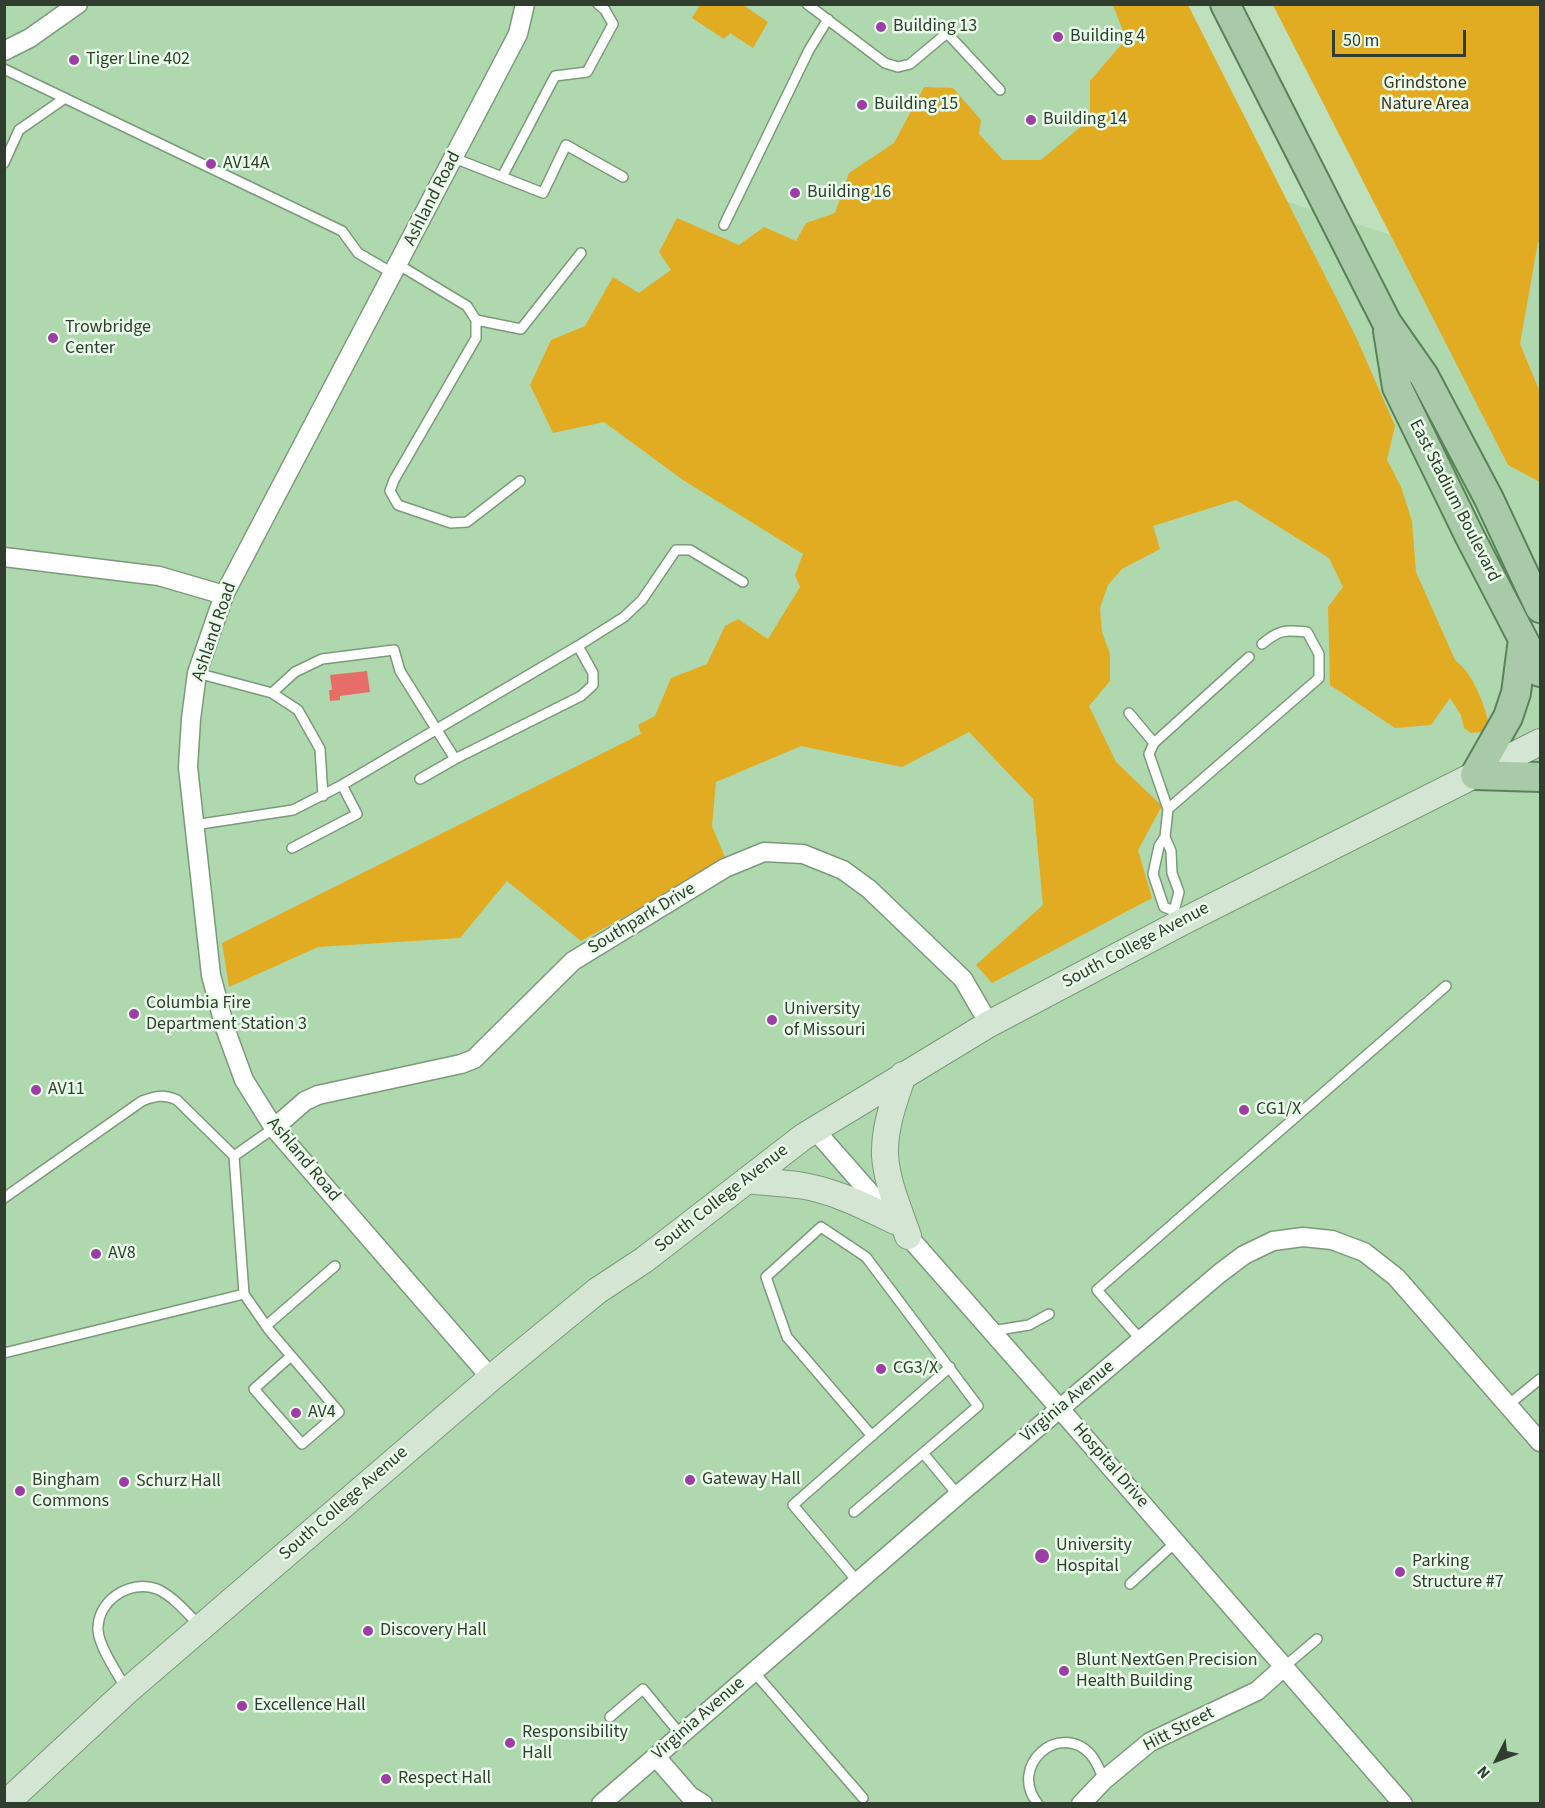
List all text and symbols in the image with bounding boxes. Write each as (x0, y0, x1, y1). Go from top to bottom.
place label: Building 13 (893, 16, 977, 38)
scale bar (1335, 18, 1468, 56)
marker: Building 13 (874, 20, 888, 34)
place label: Building 4 (1070, 26, 1145, 48)
text: 50 m (1343, 28, 1379, 53)
marker: Building 4 (1051, 30, 1065, 44)
place label: Tiger Line 402 (86, 49, 190, 71)
marker: Tiger Line 402 (67, 53, 81, 67)
park label: Grindstone Nature Area (1381, 73, 1469, 116)
place label: Building 15 (874, 94, 958, 116)
marker: Building 15 (855, 98, 869, 112)
place label: Building 14 (1043, 109, 1127, 131)
marker: Building 14 (1024, 113, 1038, 127)
street label: Ashland Road (400, 148, 466, 250)
place label: AV14A (223, 153, 269, 175)
marker: AV14A (204, 157, 218, 171)
place label: Building 16 (807, 182, 891, 204)
marker: Building 16 (788, 186, 802, 200)
place label: Trowbridge Center (65, 317, 151, 360)
marker: Trowbridge Center (46, 331, 60, 345)
street label: East Stadium Boulevard (1404, 416, 1504, 586)
street label: Ashland Road (188, 580, 242, 684)
street label: Southpark Drive (584, 878, 700, 960)
street label: South College Avenue (1059, 898, 1213, 994)
place label: Columbia Fire Department Station 3 (146, 993, 307, 1036)
place label: University of Missouri (784, 999, 865, 1042)
marker: Columbia Fire Department Station 3 (127, 1007, 141, 1021)
marker: University of Missouri (765, 1013, 779, 1027)
place label: AV11 (48, 1079, 85, 1101)
marker: AV11 (29, 1083, 43, 1097)
place label: CG1/X (1256, 1099, 1301, 1121)
marker: CG1/X (1237, 1103, 1251, 1117)
street label: Ashland Road (262, 1114, 344, 1206)
street label: South College Avenue (651, 1140, 793, 1258)
place label: AV8 (108, 1243, 136, 1265)
marker: AV8 (89, 1247, 103, 1261)
street label: Virginia Avenue (1017, 1357, 1119, 1447)
place label: CG3/X (893, 1358, 938, 1380)
marker: CG3/X (874, 1362, 888, 1376)
place label: AV4 (308, 1402, 336, 1424)
marker: AV4 (289, 1406, 303, 1420)
street label: Hospital Drive (1067, 1419, 1153, 1513)
street label: South College Avenue (275, 1442, 413, 1566)
place label: Gateway Hall (702, 1469, 801, 1491)
place label: Bingham Commons (32, 1470, 109, 1512)
place label: Schurz Hall (136, 1471, 221, 1493)
marker: Gateway Hall (683, 1473, 697, 1487)
marker: Schurz Hall (117, 1475, 131, 1489)
marker: Bingham Commons (13, 1484, 27, 1498)
place label: University Hospital (1056, 1535, 1132, 1578)
marker: University Hospital (1033, 1547, 1051, 1565)
place label: Parking Structure #7 (1412, 1551, 1504, 1594)
marker: Parking Structure #7 (1393, 1565, 1407, 1579)
place label: Discovery Hall (380, 1620, 487, 1642)
marker: Discovery Hall (361, 1624, 375, 1638)
place label: Blunt NextGen Precision Health Building (1076, 1650, 1257, 1692)
marker: Blunt NextGen Precision Health Building (1057, 1664, 1071, 1678)
street label: Virginia Avenue (648, 1673, 750, 1765)
place label: Excellence Hall (254, 1695, 366, 1717)
marker: Excellence Hall (235, 1699, 249, 1713)
street label: Hitt Street (1140, 1703, 1218, 1757)
place label: Responsibility Hall (522, 1722, 628, 1764)
north arrow (1467, 1730, 1527, 1790)
marker: Responsibility Hall (503, 1736, 517, 1750)
text: N (1472, 1761, 1495, 1783)
place label: Respect Hall (398, 1768, 491, 1790)
marker: Respect Hall (379, 1772, 393, 1786)

